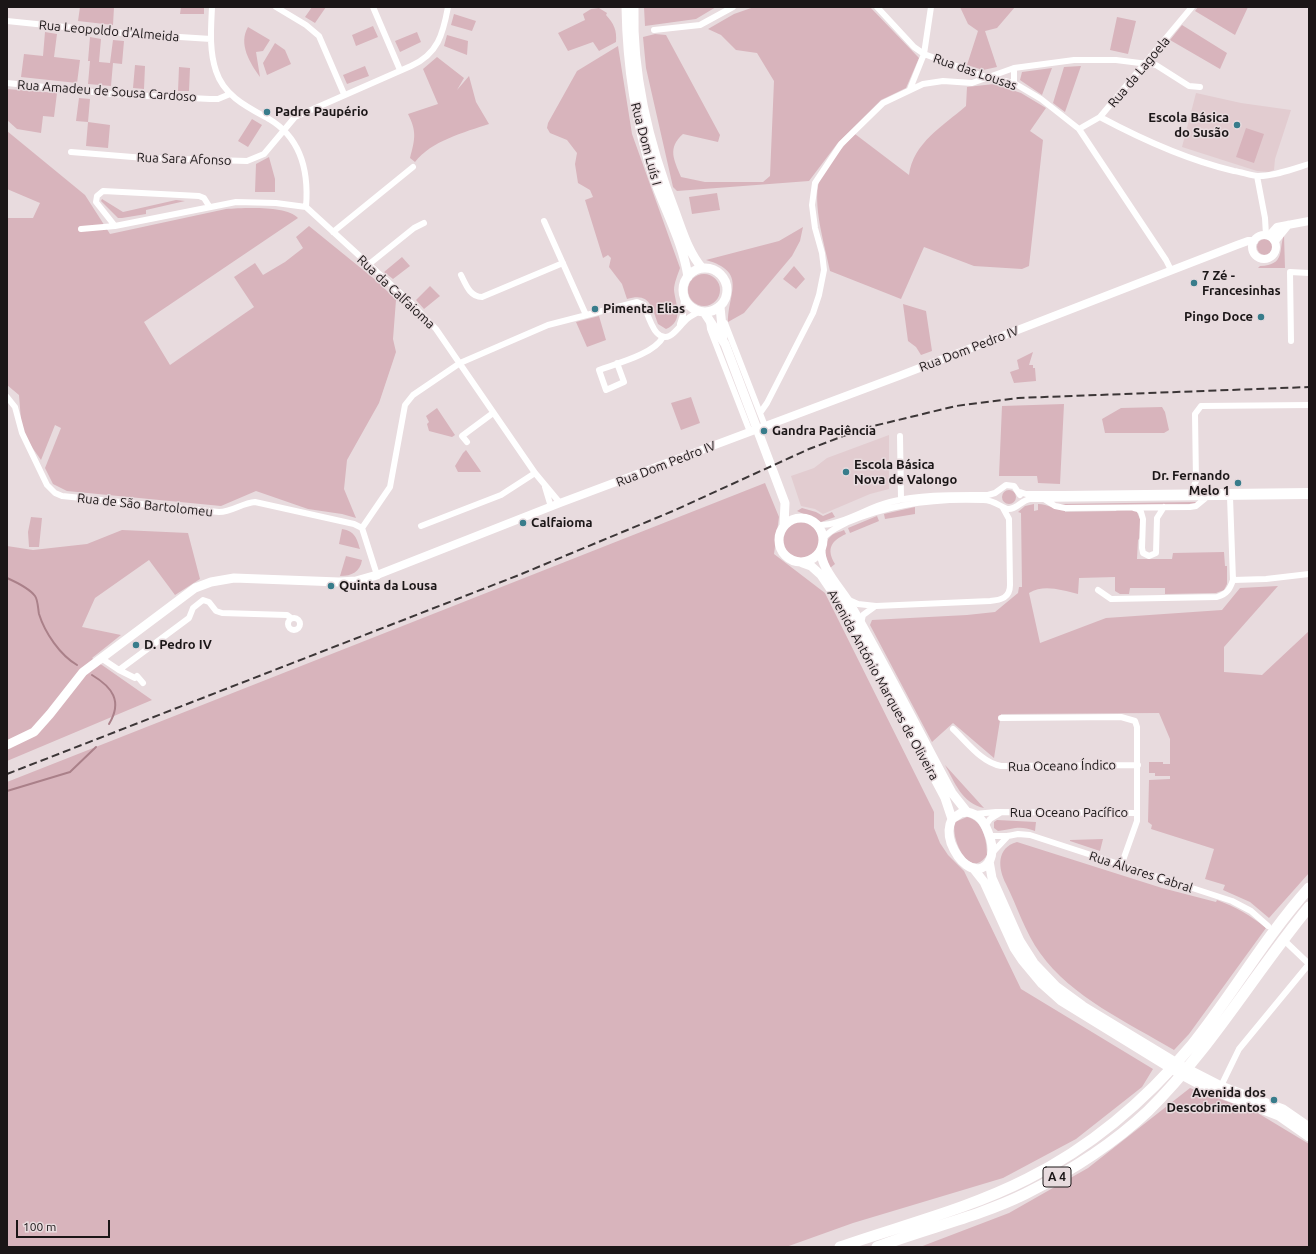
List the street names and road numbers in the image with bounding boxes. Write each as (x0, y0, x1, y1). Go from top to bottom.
street label: Rua Leopoldo d'Almeida (38, 17, 180, 45)
street label: Rua da Lagoela (1105, 33, 1173, 111)
street label: Rua das Lousas (931, 50, 1019, 94)
street label: Rua Amadeu de Sousa Cardoso (17, 77, 197, 105)
street label: Rua Dom Luís I (627, 101, 665, 187)
street label: Rua Sara Afonso (136, 150, 232, 168)
street label: Rua da Calfaioma (354, 252, 438, 332)
street label: Rua Dom Pedro IV (917, 323, 1021, 375)
street label: Rua Dom Pedro IV (614, 438, 718, 490)
street label: Rua de São Bartolomeu (76, 490, 214, 520)
street label: Avenida António Marques de Oliveira (824, 587, 942, 783)
street label: Rua Oceano Índico (1008, 757, 1116, 775)
street label: Rua Oceano Pacífico (1010, 805, 1128, 821)
street label: Rua Álvares Cabral (1087, 848, 1195, 896)
road number: A 4 (1043, 1167, 1071, 1187)

